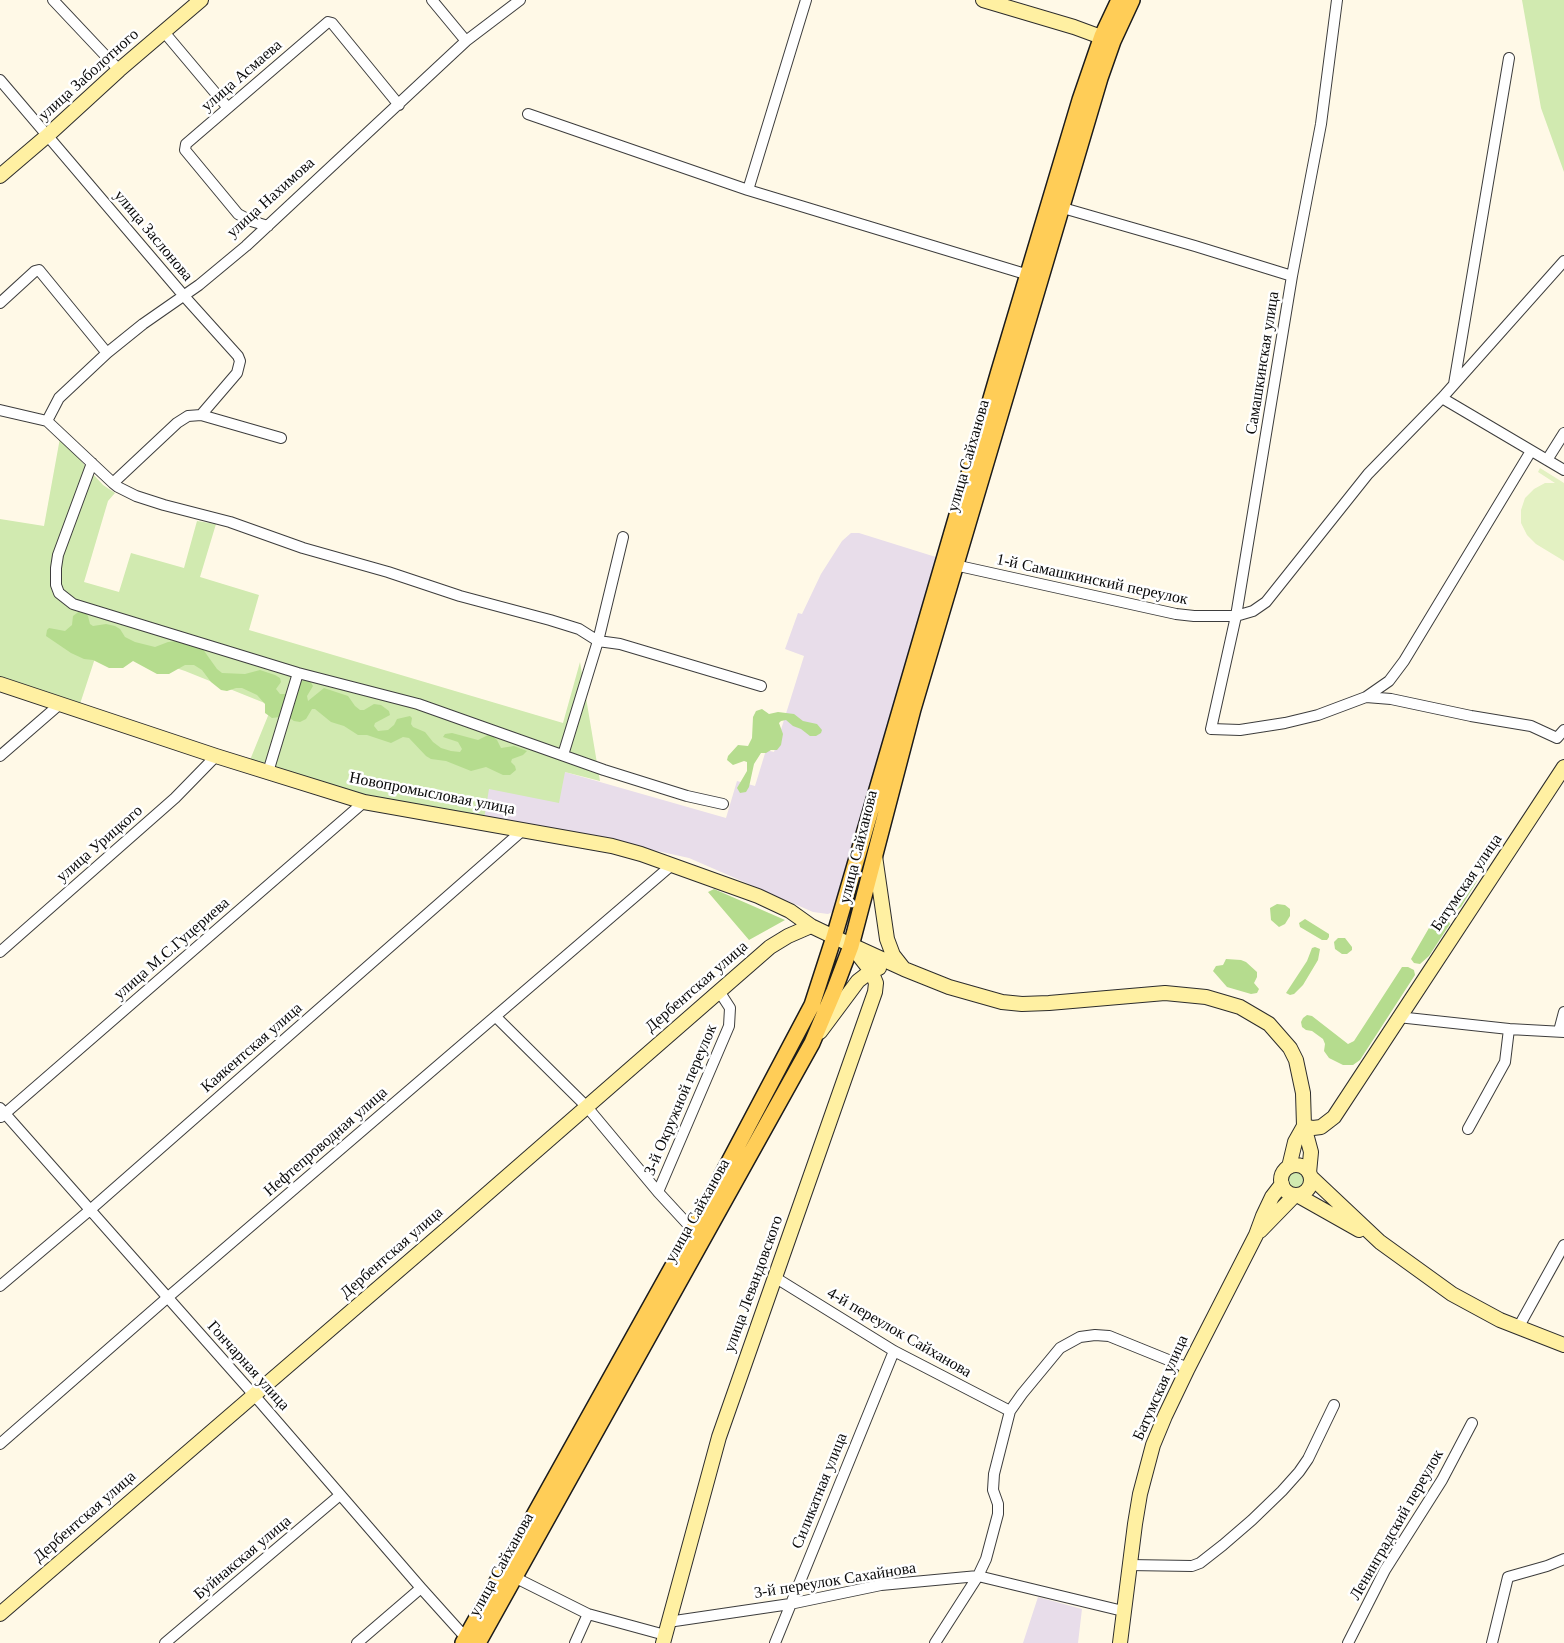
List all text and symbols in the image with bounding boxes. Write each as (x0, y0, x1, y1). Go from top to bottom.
street label: улица Заболотного (35, 25, 143, 125)
street label: улица Асмаева (198, 36, 286, 116)
street label: улица Нахимова (223, 154, 319, 242)
street label: улица Заслонова (109, 187, 197, 285)
street label: Самашкинская улица (1242, 290, 1284, 436)
street label: улица Сайханова (944, 398, 994, 514)
street label: 1-й Самашкинский переулок (994, 550, 1190, 610)
street label: Новопромысловая улица (347, 768, 517, 820)
street label: улица Сайханова (836, 789, 882, 905)
street label: улица Урицкого (53, 801, 147, 887)
street label: Батумская улица (1427, 831, 1507, 935)
street label: улица М.С.Гуцериева (110, 894, 234, 1004)
street label: Дербентская улица (642, 937, 752, 1037)
street label: Каякентская улица (197, 999, 307, 1097)
street label: 3-й Окружной переулок (640, 1022, 722, 1178)
street label: Нефтепроводная улица (260, 1083, 392, 1201)
street label: улица Сайханова (662, 1156, 734, 1266)
street label: Дербентская улица (337, 1203, 447, 1303)
street label: улица Левандовского (720, 1213, 788, 1355)
street label: 4-й переулок Сайханова (823, 1284, 975, 1382)
street label: Гончарная улица (203, 1317, 293, 1415)
street label: Батумская улица (1129, 1332, 1193, 1444)
street label: Силикатная улица (788, 1430, 852, 1552)
street label: Ленинградский переулок (1346, 1446, 1448, 1604)
street label: Дербентская улица (30, 1467, 140, 1567)
street label: улица Сайханова (466, 1510, 538, 1620)
street label: Буйнакская улица (190, 1512, 296, 1604)
street label: 3-й переулок Сахайнова (753, 1559, 917, 1603)

